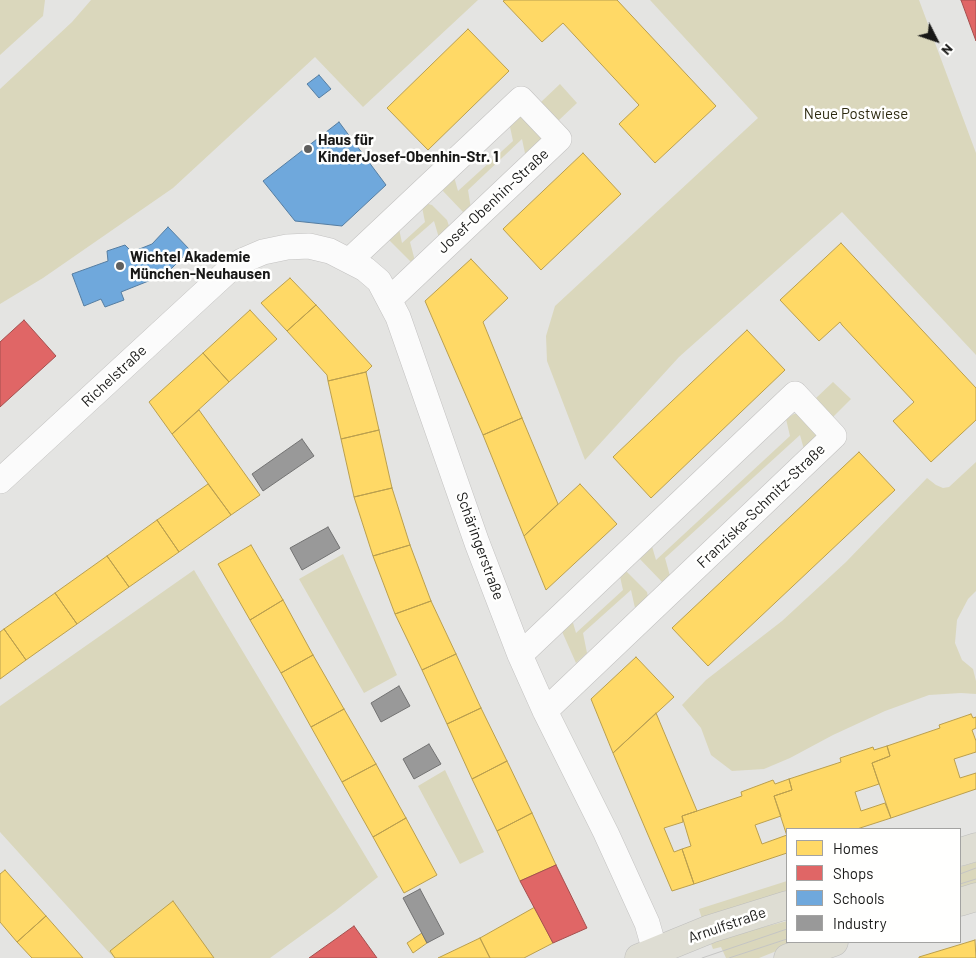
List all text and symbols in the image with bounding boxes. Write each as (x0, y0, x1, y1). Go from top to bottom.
north arrow (911, 15, 961, 65)
text: N (938, 41, 957, 59)
park label: Neue Postwiese (804, 105, 908, 123)
place label: Haus für KinderJosef-Obenhin-Str. 1 (318, 131, 499, 166)
marker: Haus für KinderJosef-Obenhin-Str. 1 (302, 143, 314, 155)
street label: Josef-Obenhin-Straße (434, 145, 552, 257)
place label: Wichtel Akademie München-Neuhausen (130, 248, 270, 283)
marker: Wichtel Akademie München-Neuhausen (114, 260, 126, 272)
street label: Richelstraße (78, 341, 150, 411)
street label: Franziska-Schmitz-Straße (693, 440, 829, 572)
street label: Schäringerstraße (452, 490, 508, 602)
legend (786, 828, 961, 943)
text: Homes (833, 839, 878, 857)
text: Shops (833, 864, 873, 882)
text: Schools (833, 889, 885, 907)
street label: Arnulfstraße (686, 903, 768, 947)
text: Industry (833, 914, 887, 932)

